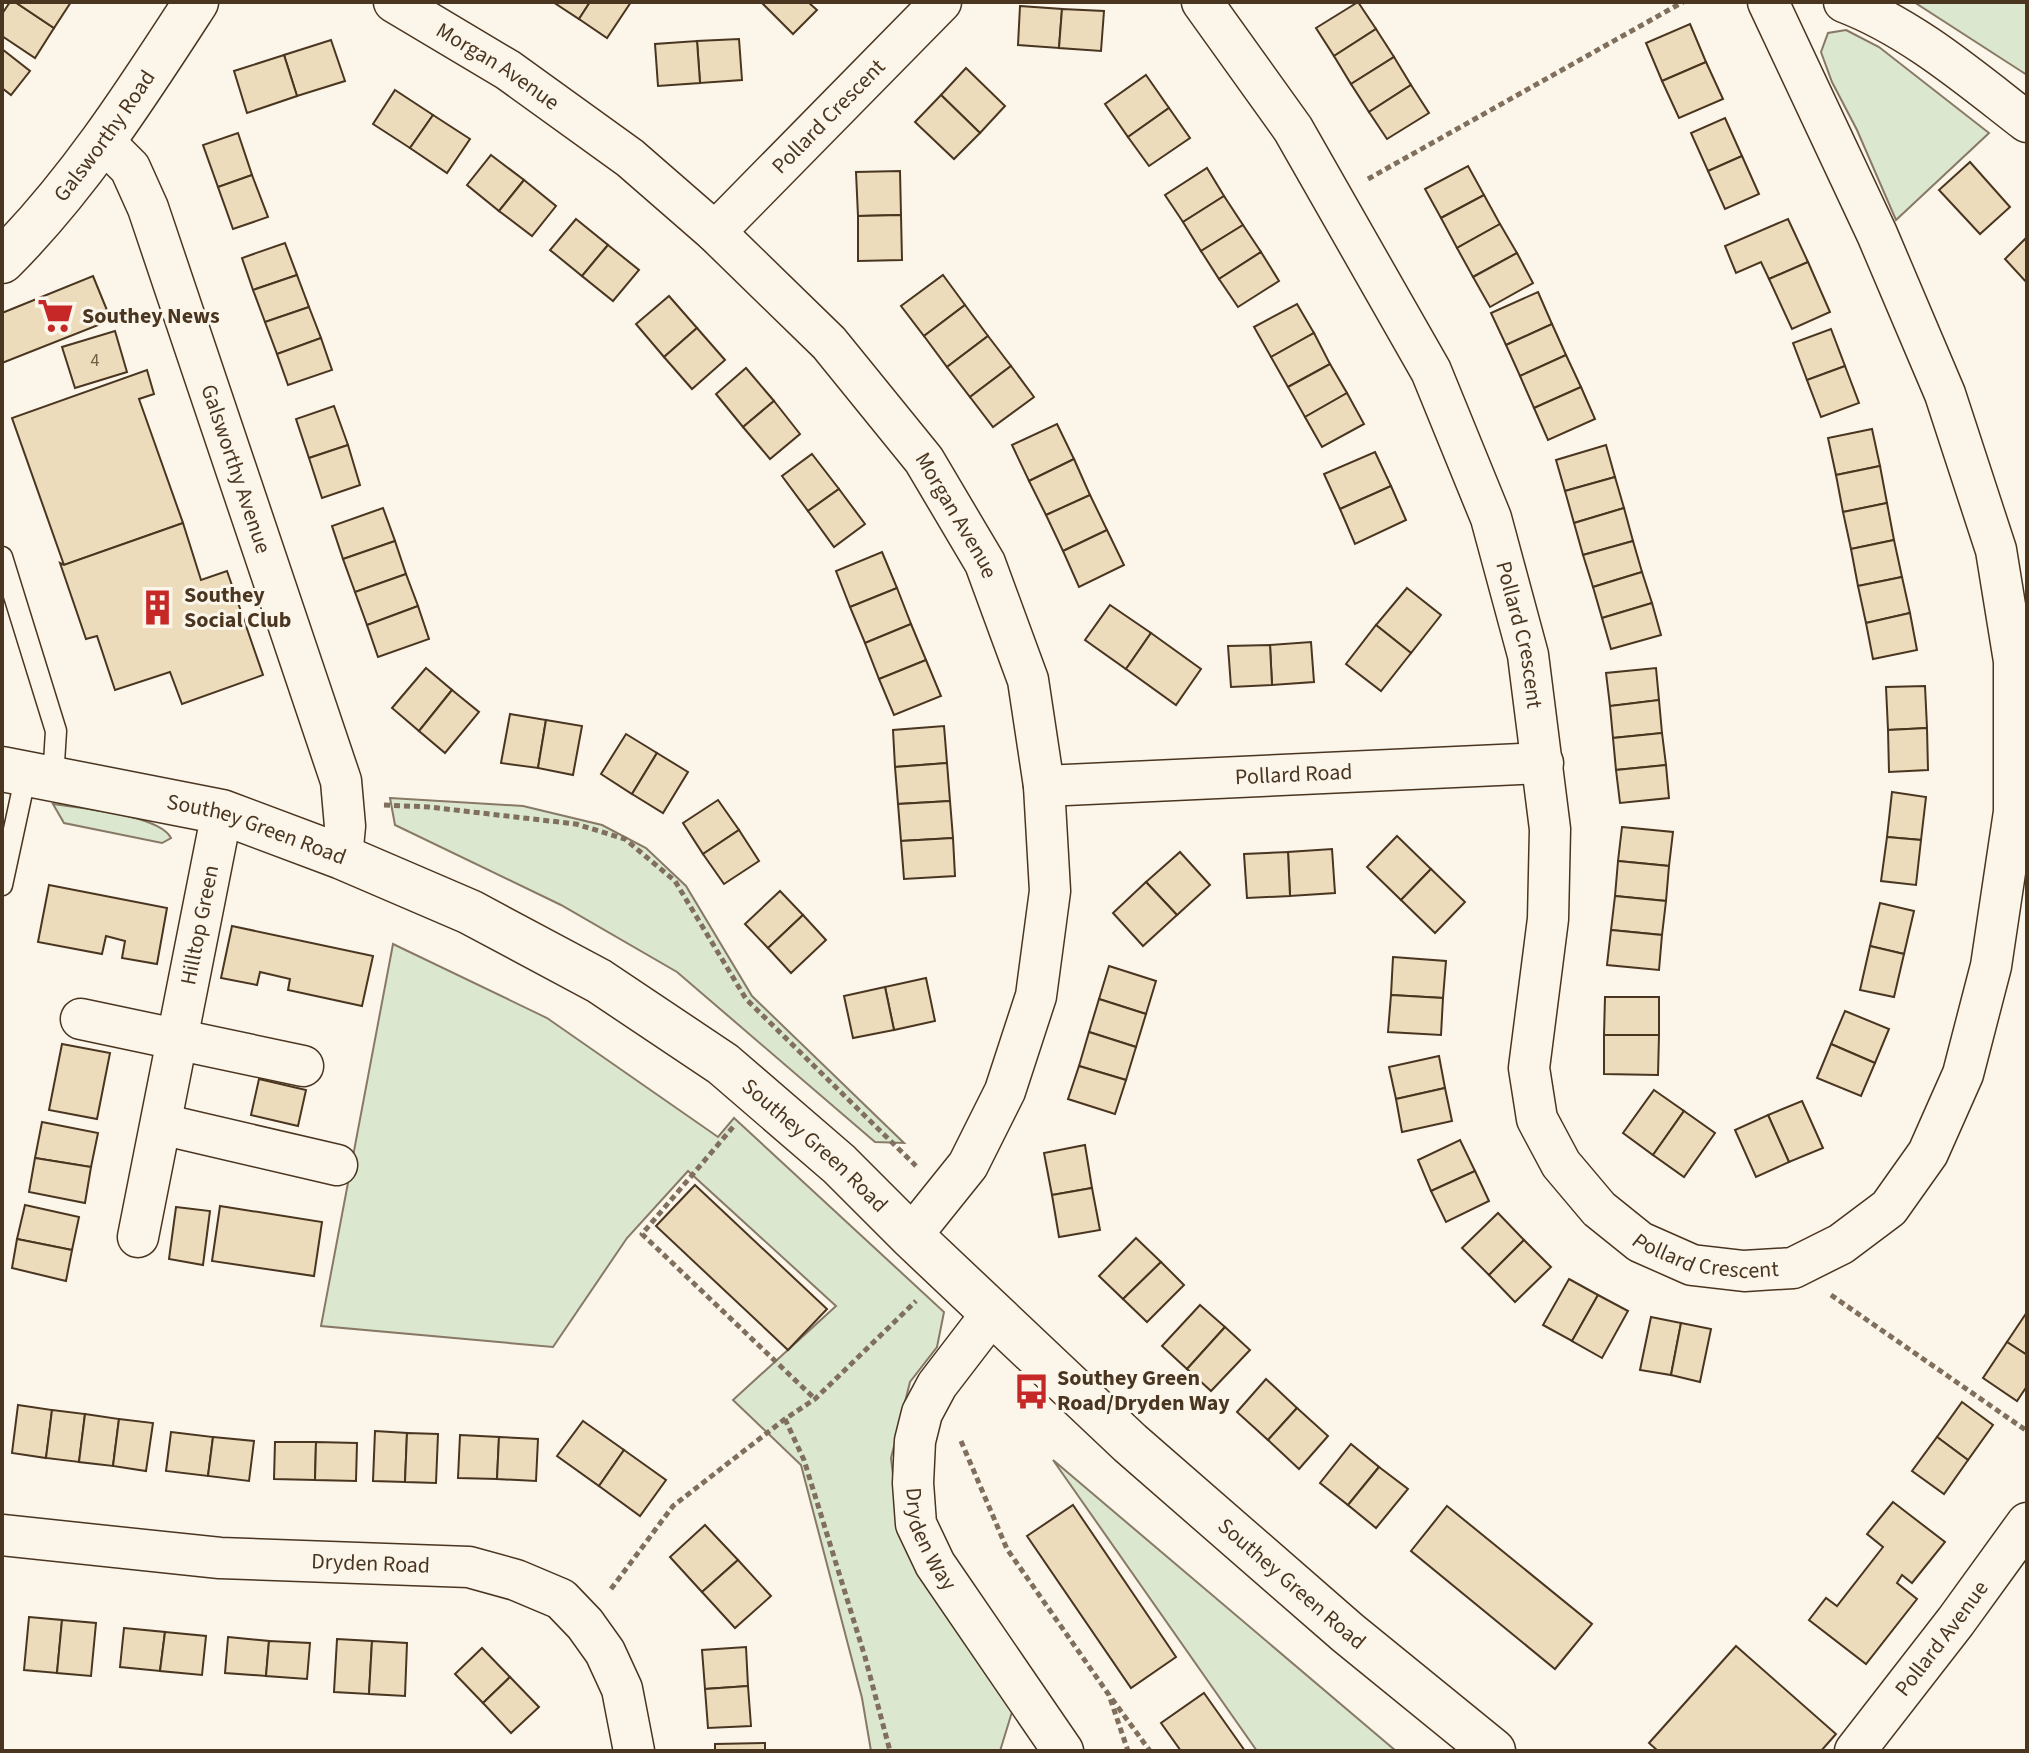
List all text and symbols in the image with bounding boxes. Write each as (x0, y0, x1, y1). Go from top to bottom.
street label: Morgan Avenue (430, 15, 566, 118)
street label: Pollard Crescent (764, 51, 893, 181)
street label: Galsworthy Road (46, 64, 163, 209)
supermarket icon: Southey News (37, 297, 75, 335)
place label: Southey News (82, 300, 220, 332)
house number: 4 (91, 348, 100, 373)
street label: Galsworthy Avenue (193, 380, 279, 558)
street label: Morgan Avenue (907, 446, 1005, 583)
street label: Pollard Crescent (1487, 557, 1551, 711)
place label: Southey Social Club (184, 579, 291, 636)
building icon: Southey Social Club (139, 589, 177, 627)
street label: Pollard Road (1234, 756, 1353, 793)
street label: Southey Green Road (164, 786, 351, 873)
street label: Hilltop Green (172, 862, 227, 988)
street label: Southey Green Road (735, 1071, 895, 1220)
street label: Pollard Crescent (1625, 1225, 1780, 1287)
place label: Southey Green Road/Dryden Way (1057, 1362, 1230, 1419)
bus stop icon: Southey Green Road/Dryden Way (1012, 1372, 1050, 1410)
street label: Dryden Way (897, 1486, 965, 1597)
street label: Southey Green Road (1211, 1510, 1373, 1657)
street label: Dryden Road (311, 1545, 431, 1582)
street label: Pollard Avenue (1887, 1574, 1996, 1703)

